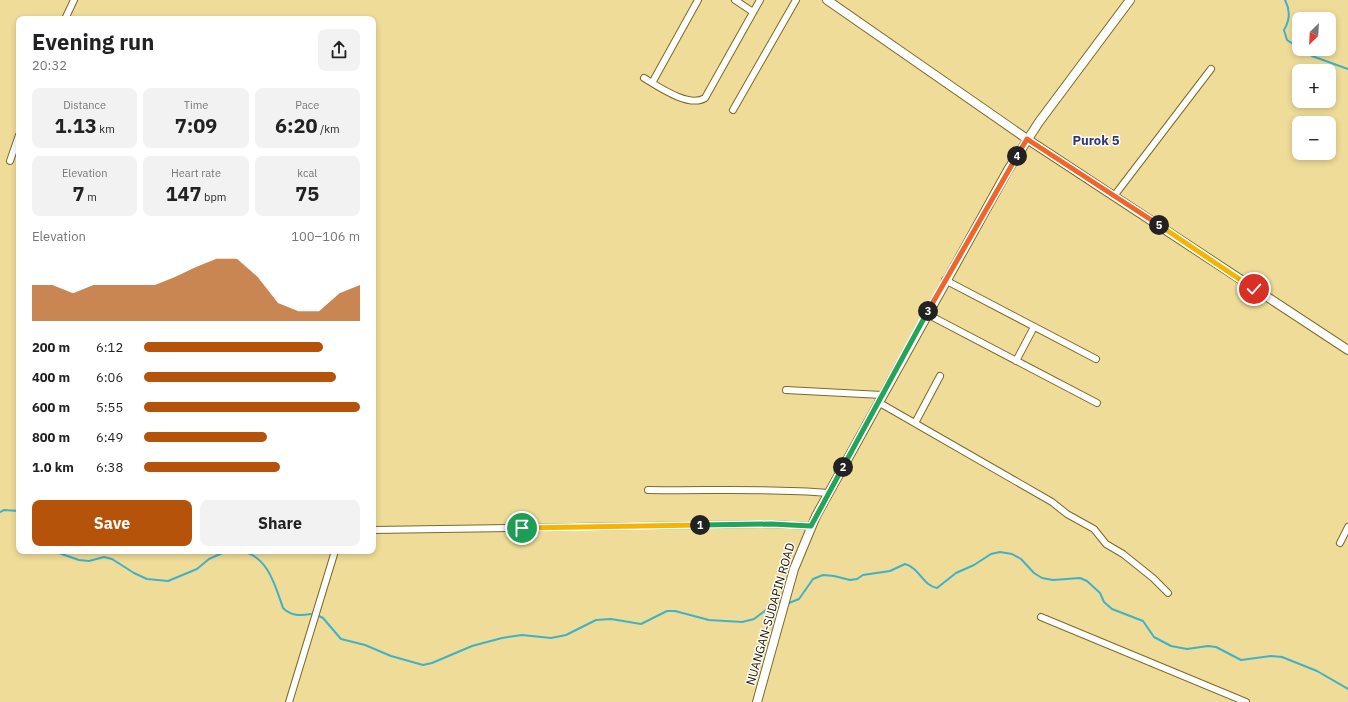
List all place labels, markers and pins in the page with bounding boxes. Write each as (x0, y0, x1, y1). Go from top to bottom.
pin: 4 (1007, 146, 1027, 166)
pin: 5 (1149, 215, 1169, 235)
pin (1237, 272, 1271, 306)
pin: 3 (918, 301, 938, 321)
pin: 2 (833, 457, 853, 477)
pin (505, 511, 539, 545)
pin: 1 (690, 515, 710, 535)

